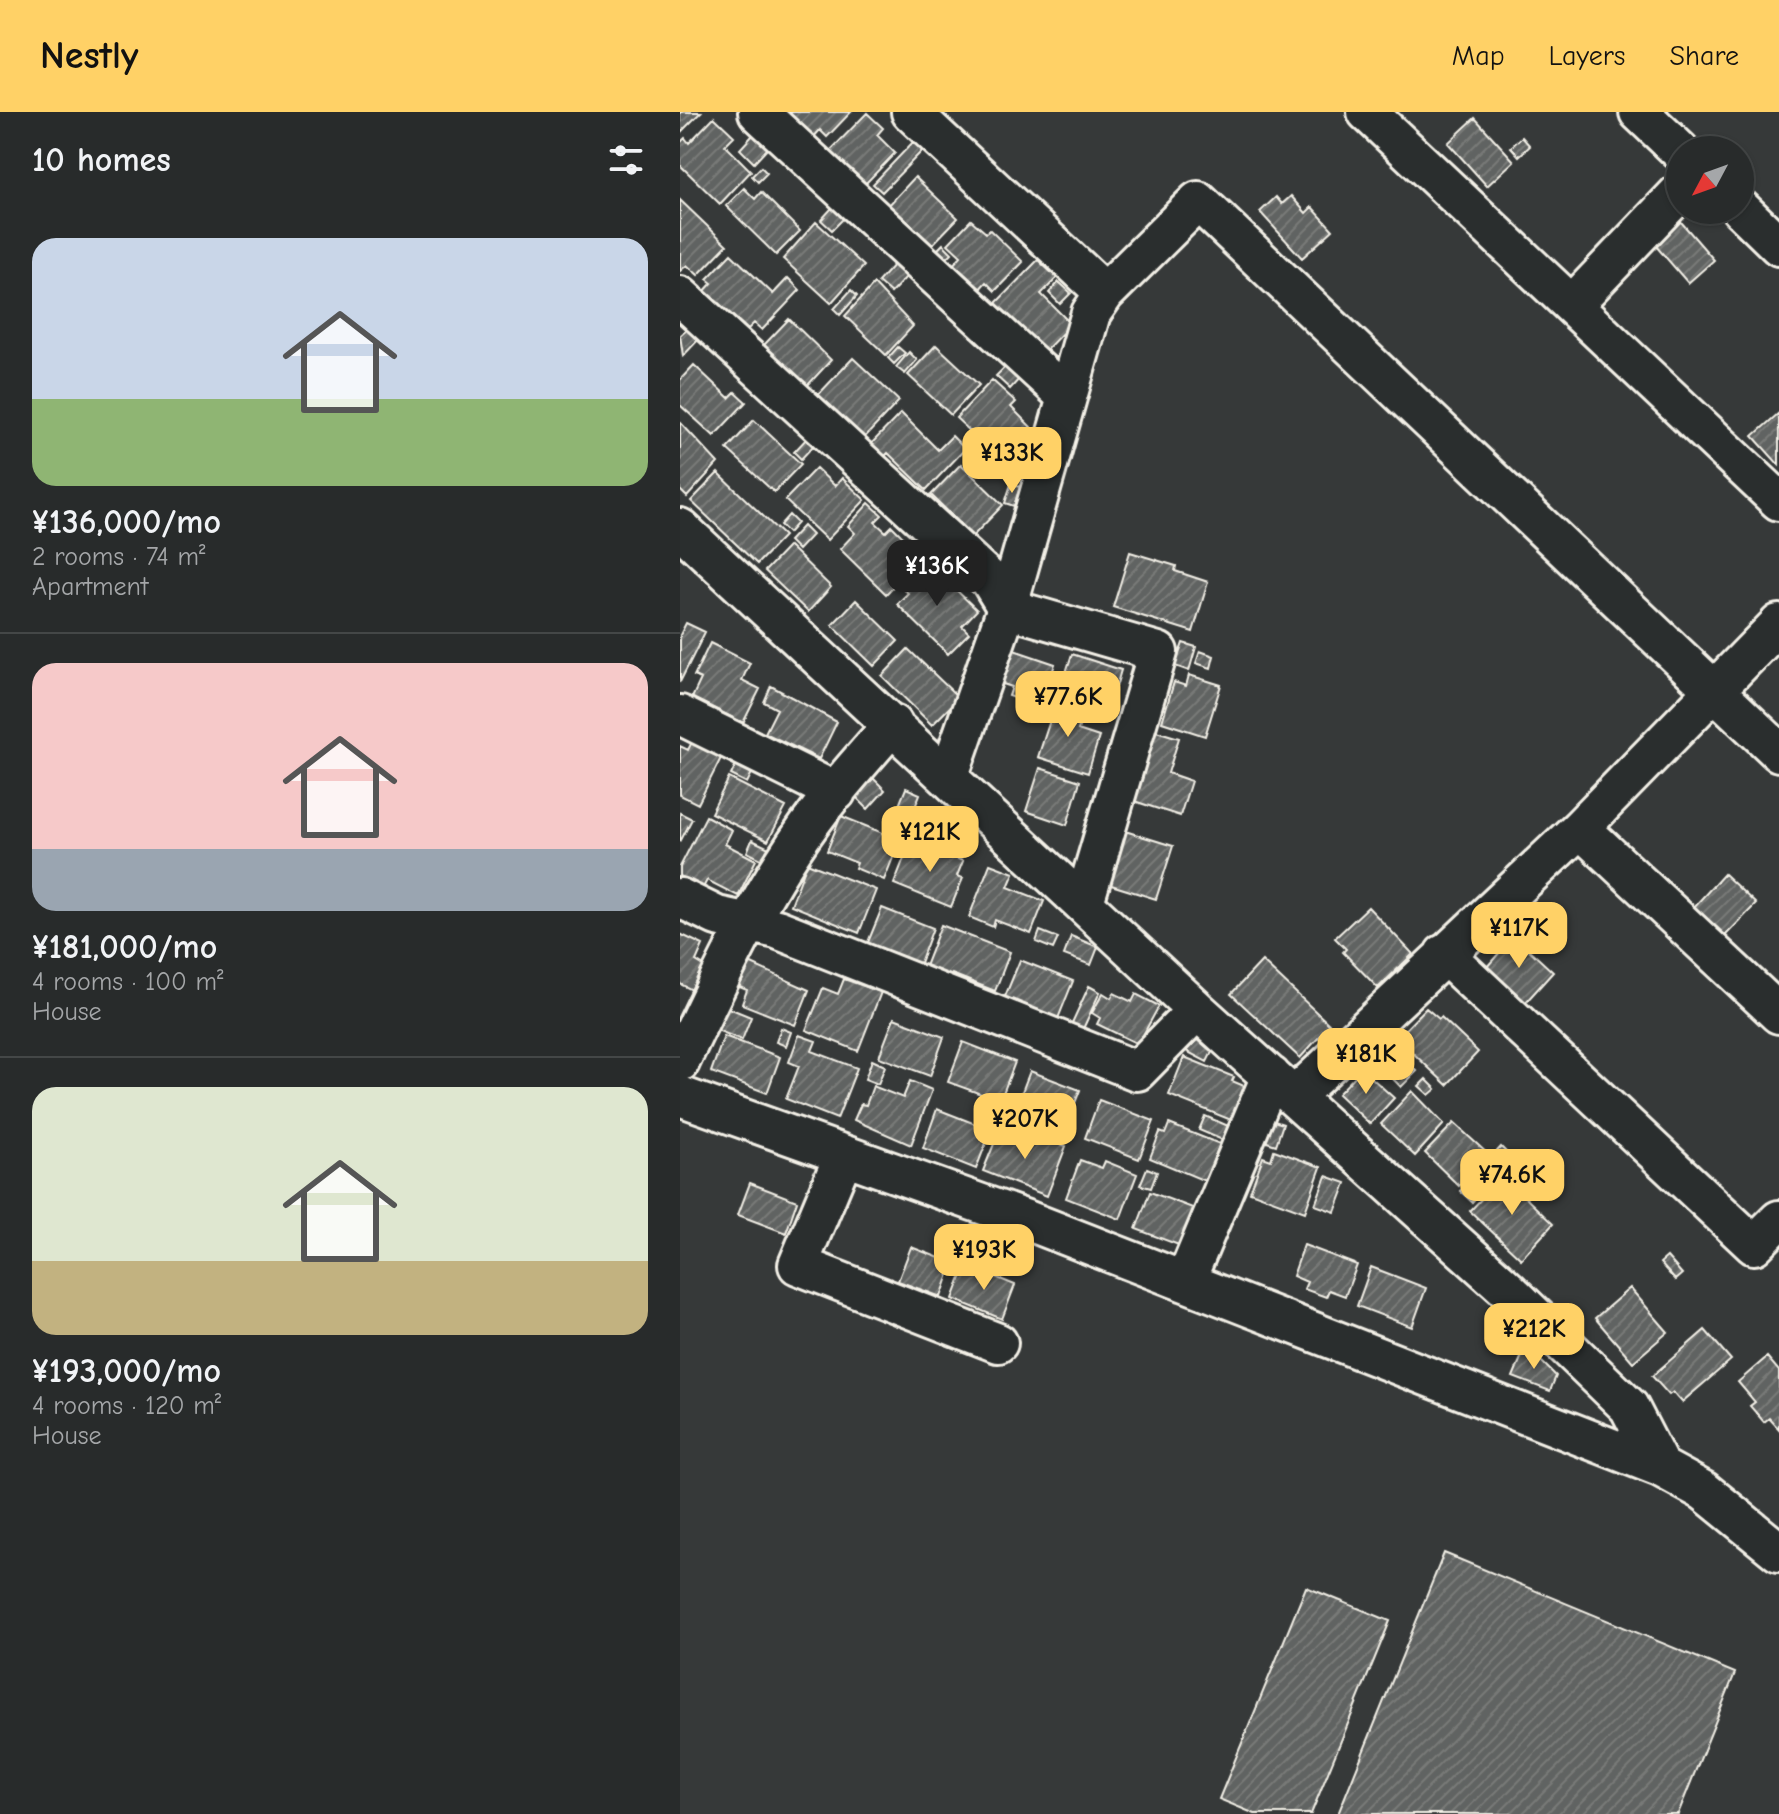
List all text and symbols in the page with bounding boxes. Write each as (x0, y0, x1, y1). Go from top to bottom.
text: Nestly (40, 34, 138, 78)
text: Map (1452, 40, 1505, 72)
text: Layers (1549, 40, 1625, 72)
text: Share (1669, 40, 1739, 72)
north arrow (1666, 136, 1754, 224)
map controls (1666, 136, 1754, 224)
icon: filters (604, 138, 648, 182)
text: 10 homes (32, 140, 171, 180)
icon: home (268, 290, 412, 434)
pin: ¥133K (956, 427, 1068, 495)
text: ¥133K (980, 438, 1044, 468)
text: ¥136,000/mo (32, 502, 221, 542)
pin: ¥136K (881, 540, 993, 608)
text: 2 rooms · 74 m² (32, 542, 205, 572)
text: ¥136K (905, 551, 969, 581)
text: Apartment (32, 572, 148, 602)
pin: ¥77.6K (1003, 671, 1133, 739)
text: ¥77.6K (1033, 682, 1103, 712)
icon: home (268, 715, 412, 859)
pin: ¥121K (874, 806, 986, 874)
text: ¥121K (900, 817, 960, 847)
pin: ¥117K (1463, 902, 1575, 970)
text: ¥117K (1489, 913, 1549, 943)
text: ¥181,000/mo (32, 927, 217, 967)
text: 4 rooms · 100 m² (32, 967, 224, 997)
text: House (32, 997, 102, 1027)
pin: ¥181K (1310, 1028, 1422, 1096)
text: ¥181K (1335, 1039, 1397, 1069)
pin: ¥207K (969, 1093, 1081, 1161)
text: ¥207K (992, 1104, 1058, 1134)
icon: home (268, 1139, 412, 1283)
pin: ¥74.6K (1447, 1149, 1577, 1217)
text: ¥74.6K (1478, 1160, 1546, 1190)
pin: ¥193K (928, 1224, 1040, 1292)
text: ¥193K (952, 1235, 1016, 1265)
pin: ¥212K (1478, 1303, 1590, 1371)
text: ¥212K (1502, 1314, 1566, 1344)
text: ¥193,000/mo (32, 1351, 221, 1391)
text: 4 rooms · 120 m² (32, 1391, 221, 1421)
text: House (32, 1421, 102, 1451)

